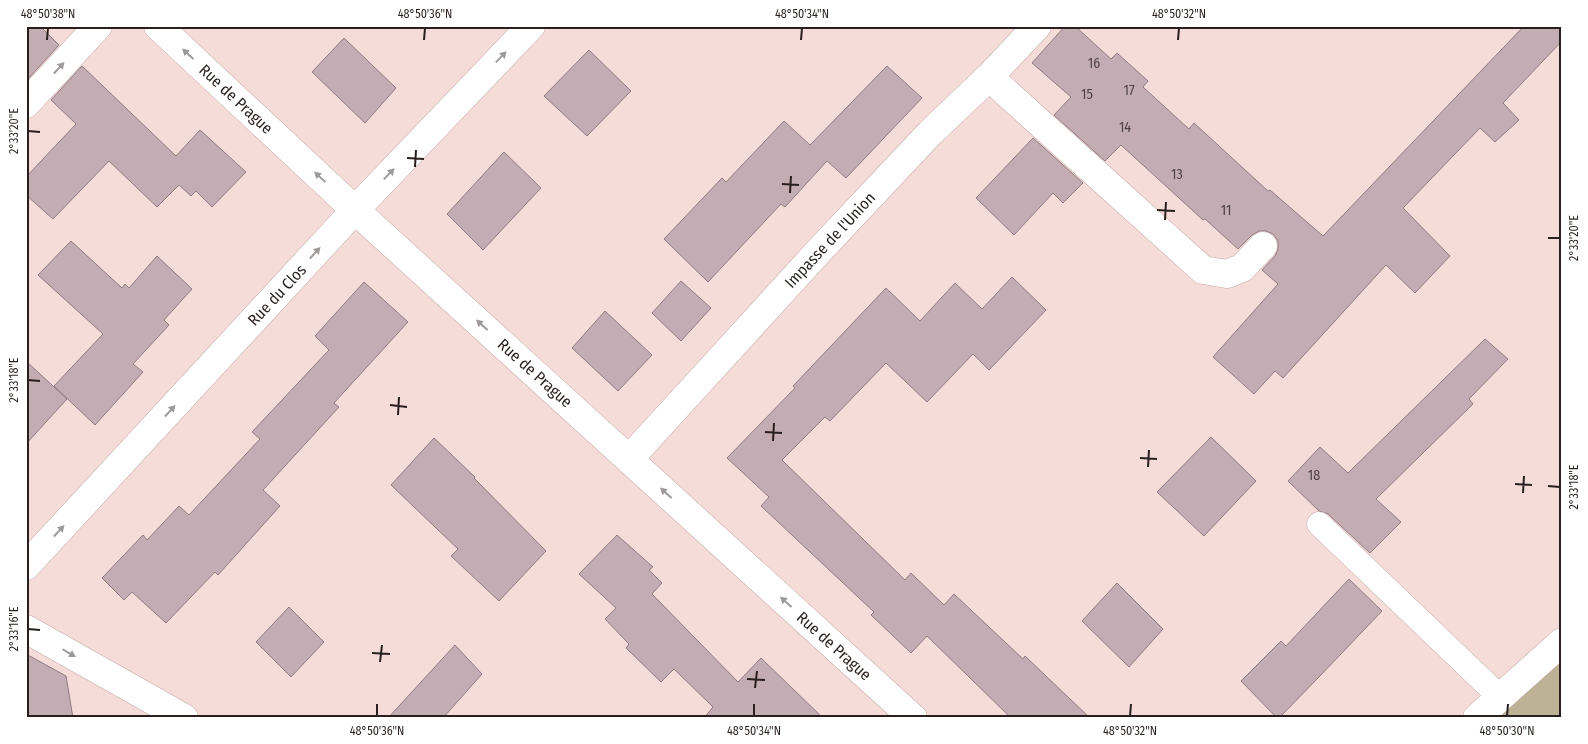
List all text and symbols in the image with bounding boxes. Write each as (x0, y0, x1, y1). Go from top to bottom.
text: 48°50'38"N (21, 7, 75, 21)
text: 48°50'36"N (398, 7, 452, 21)
text: 48°50'34"N (775, 7, 829, 21)
text: 48°50'32"N (1152, 7, 1206, 21)
one-way arrow (182, 48, 194, 60)
one-way arrow (495, 52, 507, 64)
house number: 16 (1088, 55, 1100, 72)
street label: Rue de Prague (195, 60, 277, 138)
one-way arrow (53, 63, 65, 75)
house number: 17 (1123, 82, 1135, 99)
house number: 15 (1081, 86, 1093, 103)
text: 2°33'20"E (7, 108, 21, 154)
house number: 14 (1119, 119, 1131, 136)
house number: 13 (1171, 166, 1183, 183)
one-way arrow (383, 169, 395, 181)
one-way arrow (314, 171, 326, 183)
street label: Impasse de l'Union (781, 188, 879, 292)
house number: 11 (1221, 202, 1231, 219)
text: 2°33'20"E (1567, 215, 1581, 261)
one-way arrow (309, 248, 321, 260)
street label: Rue du Clos (244, 260, 310, 330)
one-way arrow (476, 319, 488, 331)
street label: Rue de Prague (494, 335, 576, 411)
text: 2°33'18"E (7, 357, 21, 402)
one-way arrow (164, 405, 175, 418)
text: 2°33'18"E (1567, 464, 1581, 509)
house number: 18 (1308, 467, 1320, 484)
one-way arrow (661, 487, 673, 499)
one-way arrow (53, 525, 65, 537)
one-way arrow (781, 596, 793, 608)
text: 2°33'16"E (7, 606, 21, 651)
street label: Rue de Prague (793, 608, 875, 684)
one-way arrow (62, 648, 75, 657)
text: 48°50'36"N (350, 724, 404, 738)
text: 48°50'34"N (727, 724, 781, 738)
text: 48°50'32"N (1103, 724, 1157, 738)
text: 48°50'30"N (1480, 724, 1534, 738)

